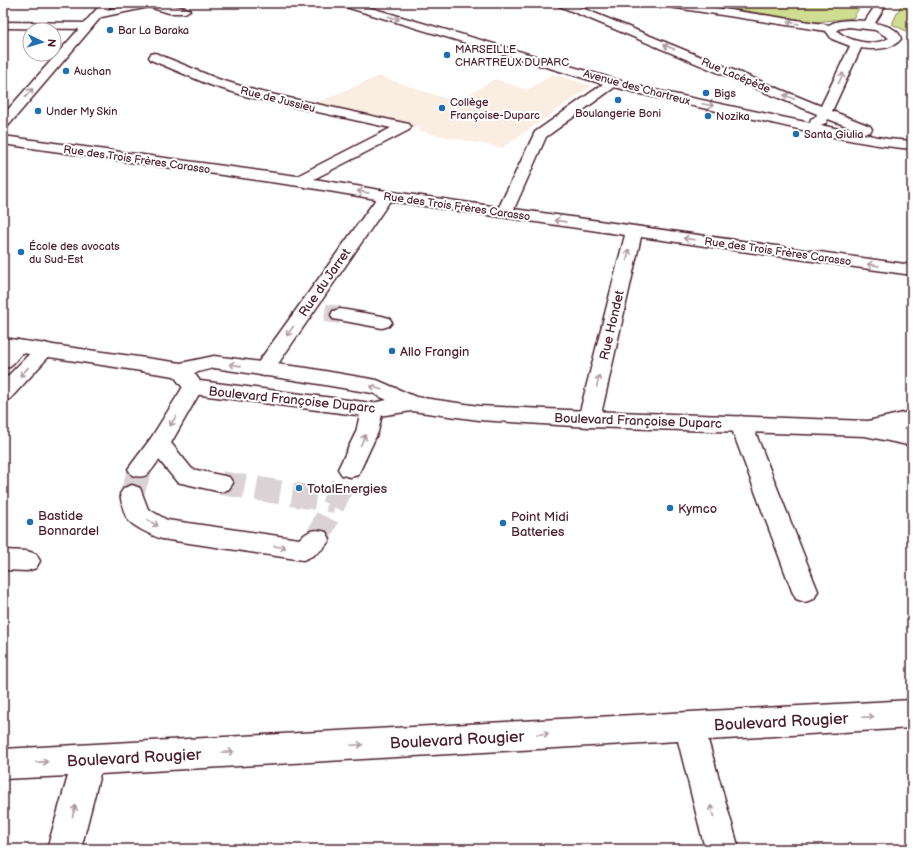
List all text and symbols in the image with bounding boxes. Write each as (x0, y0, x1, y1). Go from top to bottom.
one-way arrow (387, 15, 400, 22)
one-way arrow (787, 19, 800, 27)
north arrow (22, 22, 62, 62)
place label: Bar La Baraka (118, 24, 189, 37)
marker: Bar La Baraka (105, 25, 115, 35)
text: N (45, 38, 58, 48)
place label: MARSEILLE CHARTREUX DUPARC (455, 43, 569, 69)
one-way arrow (664, 43, 676, 50)
marker: MARSEILLE CHARTREUX DUPARC (442, 50, 452, 60)
street label: Rue Lacépède (699, 55, 773, 96)
place label: Auchan (74, 65, 111, 78)
marker: Auchan (61, 66, 71, 76)
street label: Avenue des Chartreux (582, 67, 692, 108)
one-way arrow (838, 72, 845, 84)
street label: Rue de Jussieu (239, 84, 317, 115)
place label: Bigs (714, 87, 736, 100)
one-way arrow (24, 88, 33, 99)
marker: Bigs (701, 88, 711, 98)
one-way arrow (784, 93, 796, 100)
marker: Boulangerie Boni (613, 95, 623, 105)
place label: Collège Françoise-Duparc (450, 96, 540, 122)
one-way arrow (701, 102, 714, 110)
marker: Collège Françoise-Duparc (437, 103, 447, 113)
place label: Under My Skin (46, 105, 117, 118)
marker: Under My Skin (33, 106, 43, 116)
place label: Boulangerie Boni (575, 107, 661, 120)
place label: Nozika (716, 110, 750, 123)
marker: Nozika (703, 111, 713, 121)
place label: Santa Giulia (804, 128, 864, 141)
marker: Santa Giulia (791, 129, 801, 139)
street label: Rue des Trois Frères Carasso (63, 143, 211, 176)
one-way arrow (356, 188, 369, 196)
street label: Rue des Trois Frères Carasso (383, 190, 531, 223)
one-way arrow (554, 217, 567, 225)
one-way arrow (683, 235, 696, 243)
street label: Rue des Trois Frères Carasso (704, 235, 852, 268)
place label: École des avocats du Sud-Est (29, 239, 120, 266)
street label: Rue du Jarret (295, 245, 354, 320)
marker: École des avocats du Sud-Est (16, 247, 26, 257)
one-way arrow (624, 249, 632, 262)
one-way arrow (867, 261, 880, 269)
street label: Rue Hondet (596, 289, 628, 362)
one-way arrow (286, 325, 294, 336)
place label: Allo Frangin (400, 344, 469, 360)
marker: Allo Frangin (387, 346, 397, 356)
one-way arrow (228, 361, 241, 369)
one-way arrow (19, 367, 29, 377)
one-way arrow (594, 375, 602, 388)
street label: Boulevard Françoise Duparc (208, 383, 376, 417)
one-way arrow (370, 384, 383, 391)
street label: Boulevard Françoise Duparc (554, 410, 722, 432)
one-way arrow (169, 415, 177, 427)
one-way arrow (360, 435, 367, 447)
place label: TotalEnergies (307, 481, 388, 497)
marker: TotalEnergies (294, 483, 304, 493)
place label: Kymco (678, 501, 717, 517)
marker: Kymco (665, 503, 675, 513)
place label: Bastide Bonnardel (38, 508, 99, 539)
place label: Point Midi Batteries (511, 509, 569, 540)
marker: Bastide Bonnardel (25, 517, 35, 527)
marker: Point Midi Batteries (498, 518, 508, 528)
one-way arrow (147, 520, 159, 528)
one-way arrow (273, 543, 286, 551)
street label: Boulevard Rougier (713, 709, 849, 736)
one-way arrow (861, 713, 874, 720)
street label: Boulevard Rougier (389, 727, 525, 754)
one-way arrow (536, 731, 549, 738)
one-way arrow (350, 741, 363, 748)
street label: Boulevard Rougier (66, 745, 202, 772)
one-way arrow (221, 748, 234, 755)
one-way arrow (35, 758, 48, 766)
one-way arrow (71, 805, 78, 818)
one-way arrow (708, 805, 715, 818)

